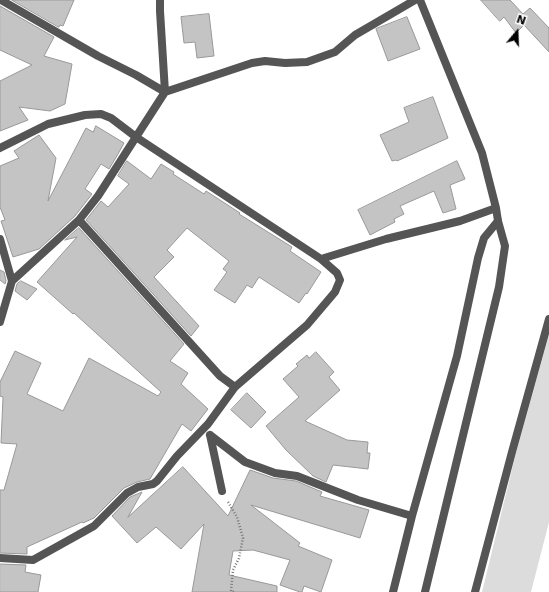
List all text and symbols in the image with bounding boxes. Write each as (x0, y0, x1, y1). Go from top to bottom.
north arrow (497, 12, 537, 52)
text: N (515, 13, 528, 28)

